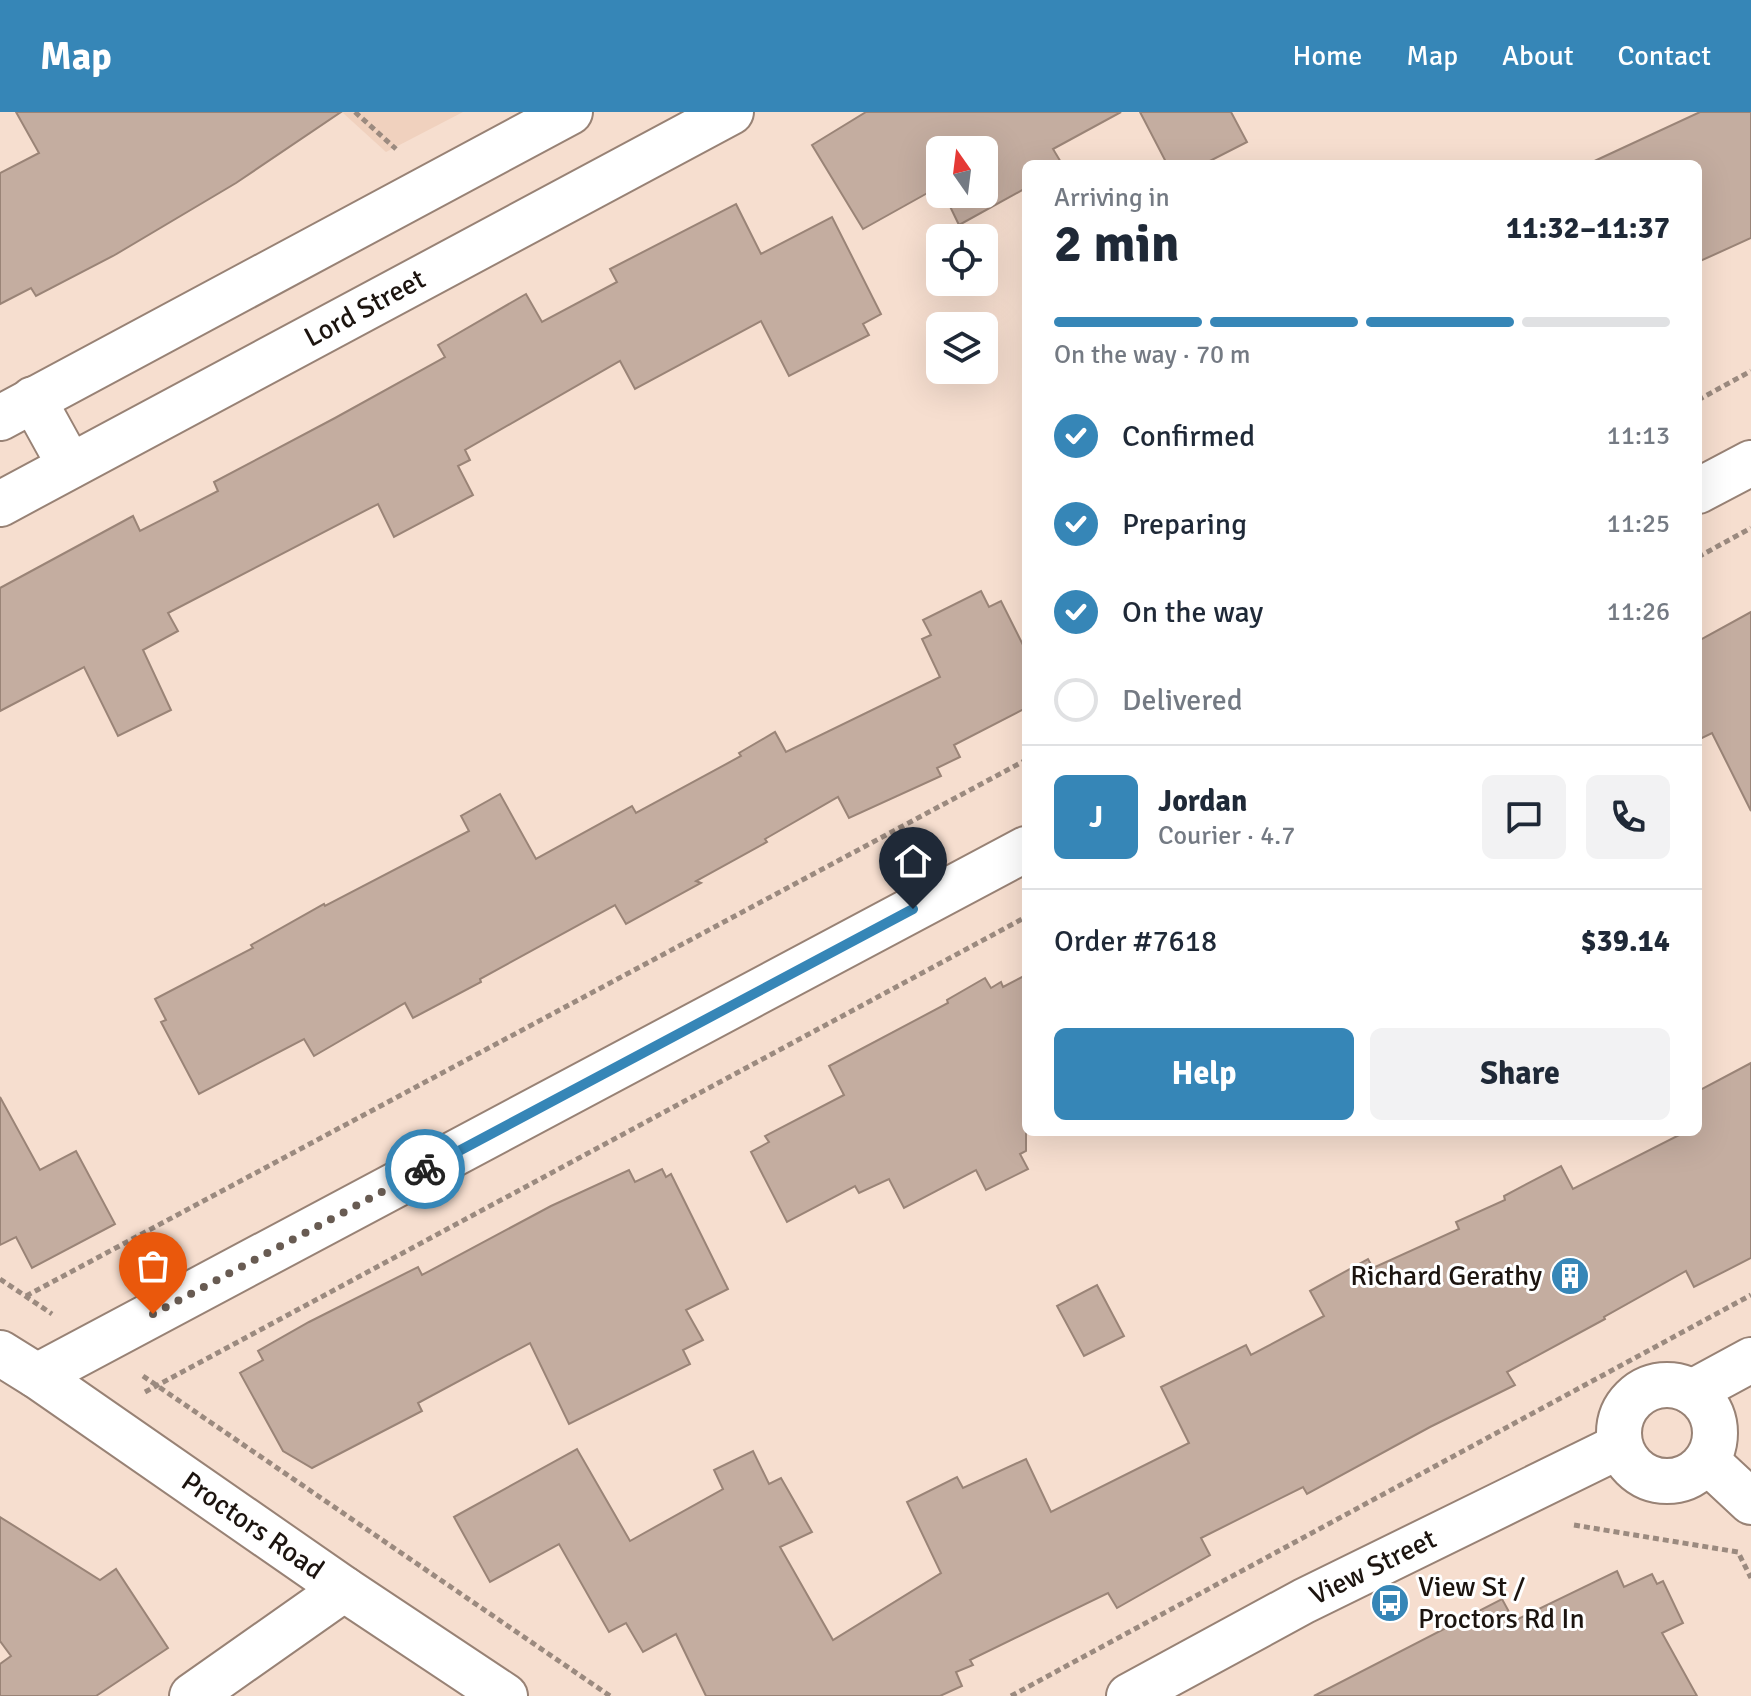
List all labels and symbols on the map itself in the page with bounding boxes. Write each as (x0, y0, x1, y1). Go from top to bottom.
north arrow (926, 136, 998, 208)
street label: Lord Street (298, 262, 431, 355)
pin (879, 827, 947, 909)
courier (385, 1129, 465, 1209)
pin (119, 1232, 187, 1314)
building icon: Richard Gerathy (1549, 1255, 1591, 1297)
place label: Richard Gerathy (1350, 1259, 1542, 1293)
street label: Proctors Road (175, 1464, 330, 1587)
street label: View Street (1304, 1522, 1442, 1613)
place label: View St / Proctors Rd In (1418, 1570, 1585, 1636)
bus stop icon: View St / Proctors Rd In (1369, 1582, 1411, 1624)

